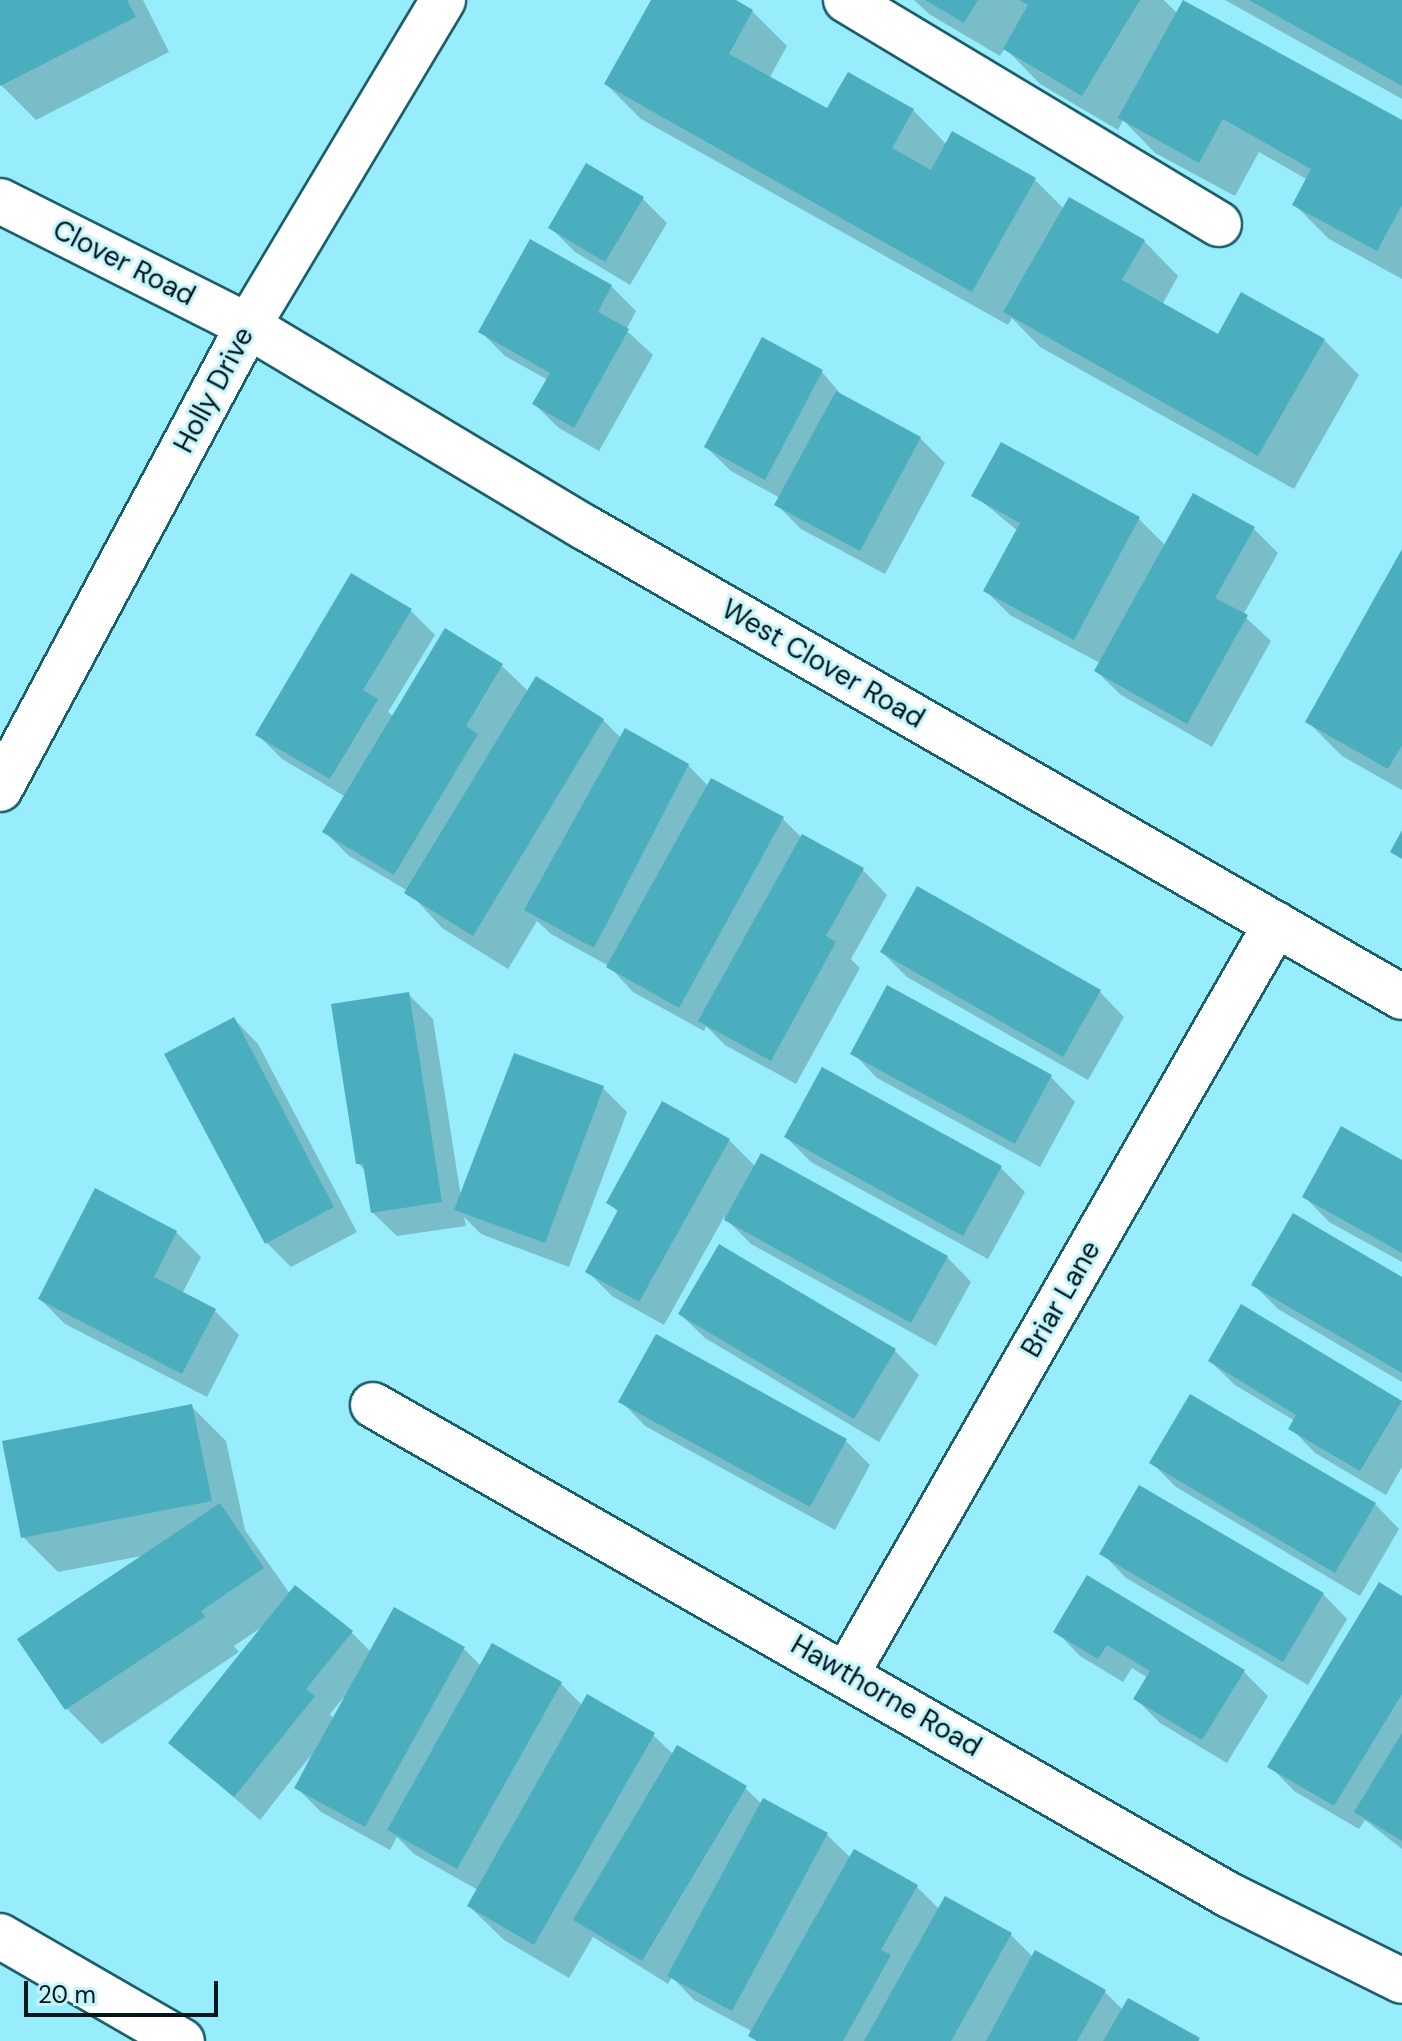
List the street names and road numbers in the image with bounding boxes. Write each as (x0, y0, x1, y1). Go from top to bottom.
street label: Clover Road (47, 213, 201, 313)
street label: Holly Drive (167, 321, 261, 459)
street label: West Clover Road (716, 592, 930, 736)
street label: Briar Lane (1014, 1235, 1108, 1363)
street label: Hawthorne Road (785, 1628, 987, 1764)

